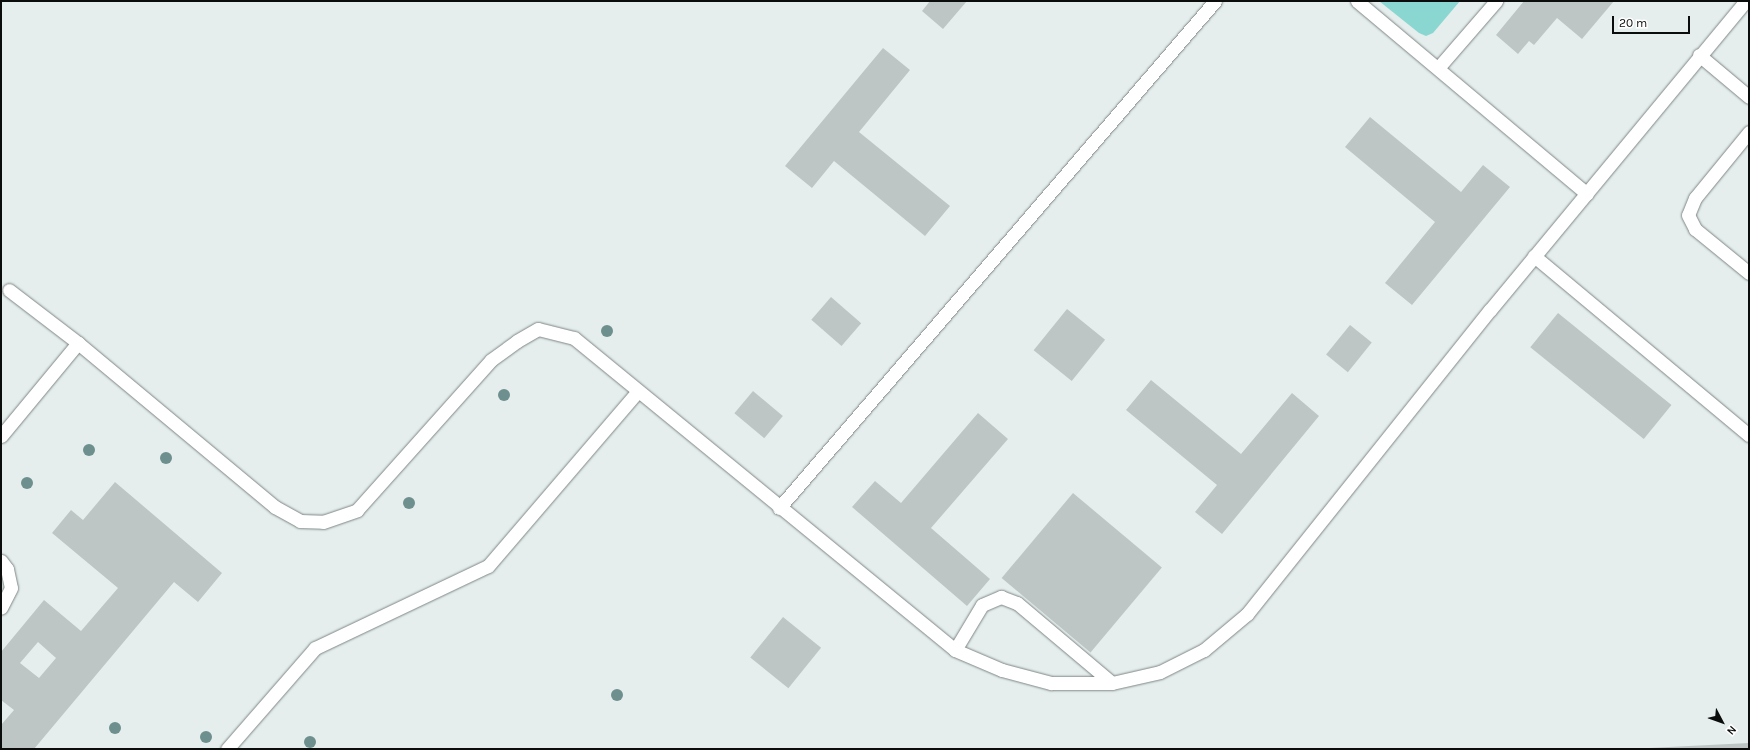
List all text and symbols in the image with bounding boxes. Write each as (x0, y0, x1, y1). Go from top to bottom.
scale bar (1614, 8, 1692, 34)
text: 20 m (1619, 16, 1647, 30)
north arrow (1702, 702, 1742, 742)
text: N (1724, 723, 1739, 737)

